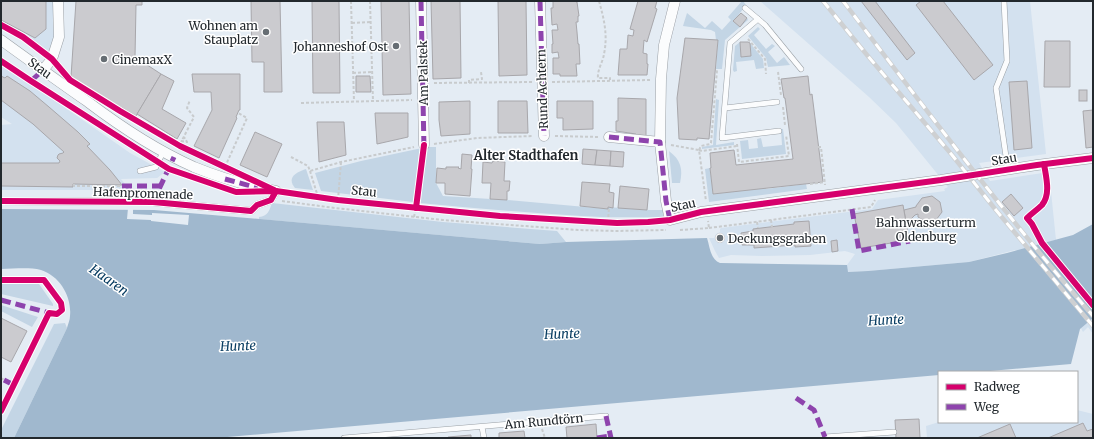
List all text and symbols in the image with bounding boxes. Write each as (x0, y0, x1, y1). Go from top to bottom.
place label: Wohnen am Stauplatz (187, 18, 258, 47)
marker: Wohnen am Stauplatz (261, 27, 271, 37)
place label: Johanneshof Ost (292, 39, 388, 54)
street label: Am Palstek (415, 40, 431, 107)
marker: Johanneshof Ost (391, 41, 401, 51)
street label: Rund Achtern (533, 49, 551, 129)
place label: CinemaxX (112, 52, 172, 67)
street label: Stau (25, 54, 55, 82)
marker: CinemaxX (99, 54, 109, 64)
district label: Alter Stadthafen (473, 147, 579, 164)
street label: Stau (990, 150, 1018, 168)
street label: Stau (350, 182, 378, 200)
street label: Hafenpromenade (93, 184, 193, 202)
street label: Stau (669, 195, 698, 215)
marker: Bahnwasserturm Oldenburg (921, 204, 931, 214)
place label: Bahnwasserturm Oldenburg (876, 215, 976, 244)
place label: Deckungsgraben (728, 231, 826, 246)
marker: Deckungsgraben (715, 233, 725, 243)
water label: Haaren (85, 260, 132, 300)
water label: Hunte (867, 311, 905, 329)
water label: Hunte (543, 325, 581, 343)
water label: Hunte (219, 337, 257, 355)
legend (938, 371, 1078, 423)
text: Radweg (974, 379, 1020, 394)
text: Weg (973, 399, 1000, 414)
street label: Am Rundtörn (503, 410, 584, 432)

